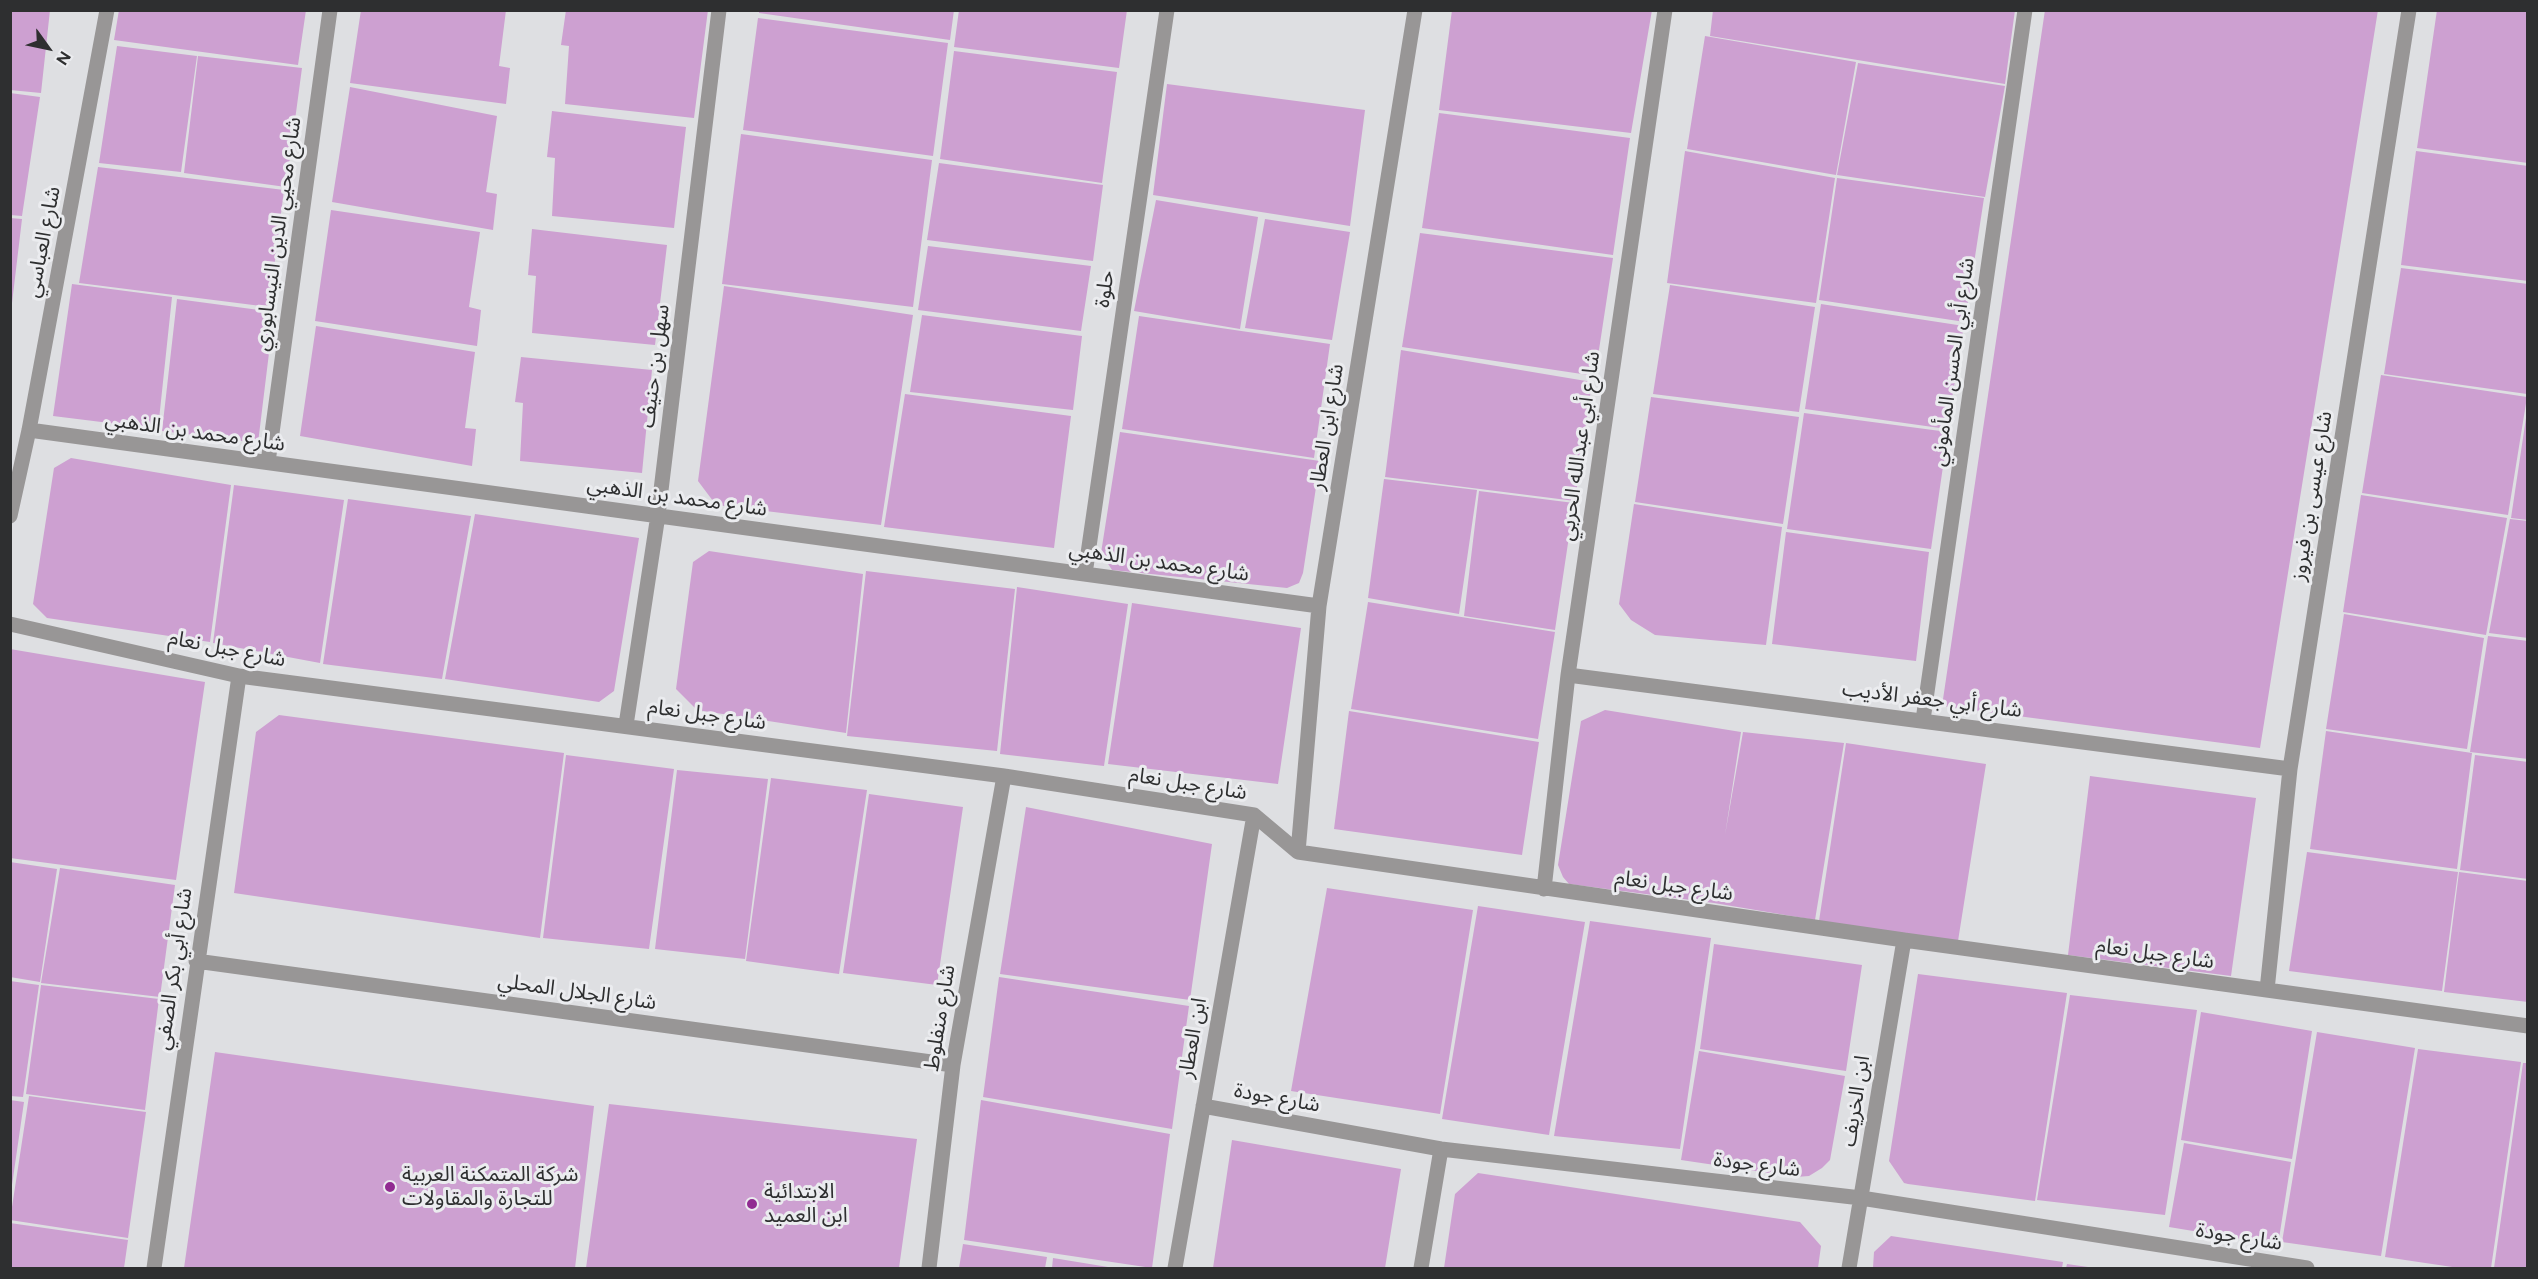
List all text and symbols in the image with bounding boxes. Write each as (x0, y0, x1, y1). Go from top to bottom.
north arrow (18, 18, 78, 78)
text: N (52, 48, 75, 68)
street label: شارع محيي الدين النيسابوري (249, 115, 307, 353)
street label: شارع العباسي (20, 184, 66, 300)
street label: شارع أبي الحسن المأموني (1926, 256, 1980, 468)
street label: حلوة (1090, 269, 1120, 309)
street label: سهل بن حنيف (635, 303, 675, 429)
street label: شارع أبي عبدالله الحربي (1554, 350, 1606, 542)
street label: شارع ابن العطار (1305, 362, 1349, 492)
street label: شارع محمد بن الذهبي (103, 407, 287, 457)
street label: شارع عيسى بن فيروز (2286, 409, 2338, 583)
street label: شارع محمد بن الذهبي (585, 472, 769, 522)
street label: شارع محمد بن الذهبي (1067, 537, 1251, 587)
street label: شارع جبل نعام (166, 625, 288, 673)
street label: شارع أبي جعفر الأديب (1841, 676, 2023, 724)
street label: شارع جبل نعام (646, 694, 768, 736)
street label: شارع جبل نعام (1127, 762, 1249, 806)
street label: شارع جبل نعام (1613, 865, 1735, 907)
street label: شارع أبي بكر الصفي (150, 886, 198, 1052)
street label: شارع جبل نعام (2094, 933, 2216, 975)
street label: شارع منفلوط (919, 963, 961, 1073)
street label: شارع الجلال المحلي (496, 968, 658, 1016)
street label: ابن العطار (1174, 996, 1212, 1080)
street label: ابن الخريف (1836, 1054, 1876, 1148)
street label: شارع جودة (1232, 1078, 1322, 1118)
street label: شارع جودة (1712, 1147, 1802, 1183)
place label: شركة المتمكنة العربية للتجارة والمقاولات (402, 1162, 579, 1212)
place label: الابتدائية ابن العميد (764, 1179, 848, 1229)
marker: شركة المتمكنة العربية للتجارة والمقاولات (383, 1180, 397, 1194)
marker: الابتدائية ابن العميد (745, 1197, 759, 1211)
street label: شارع جودة (2194, 1218, 2284, 1256)

